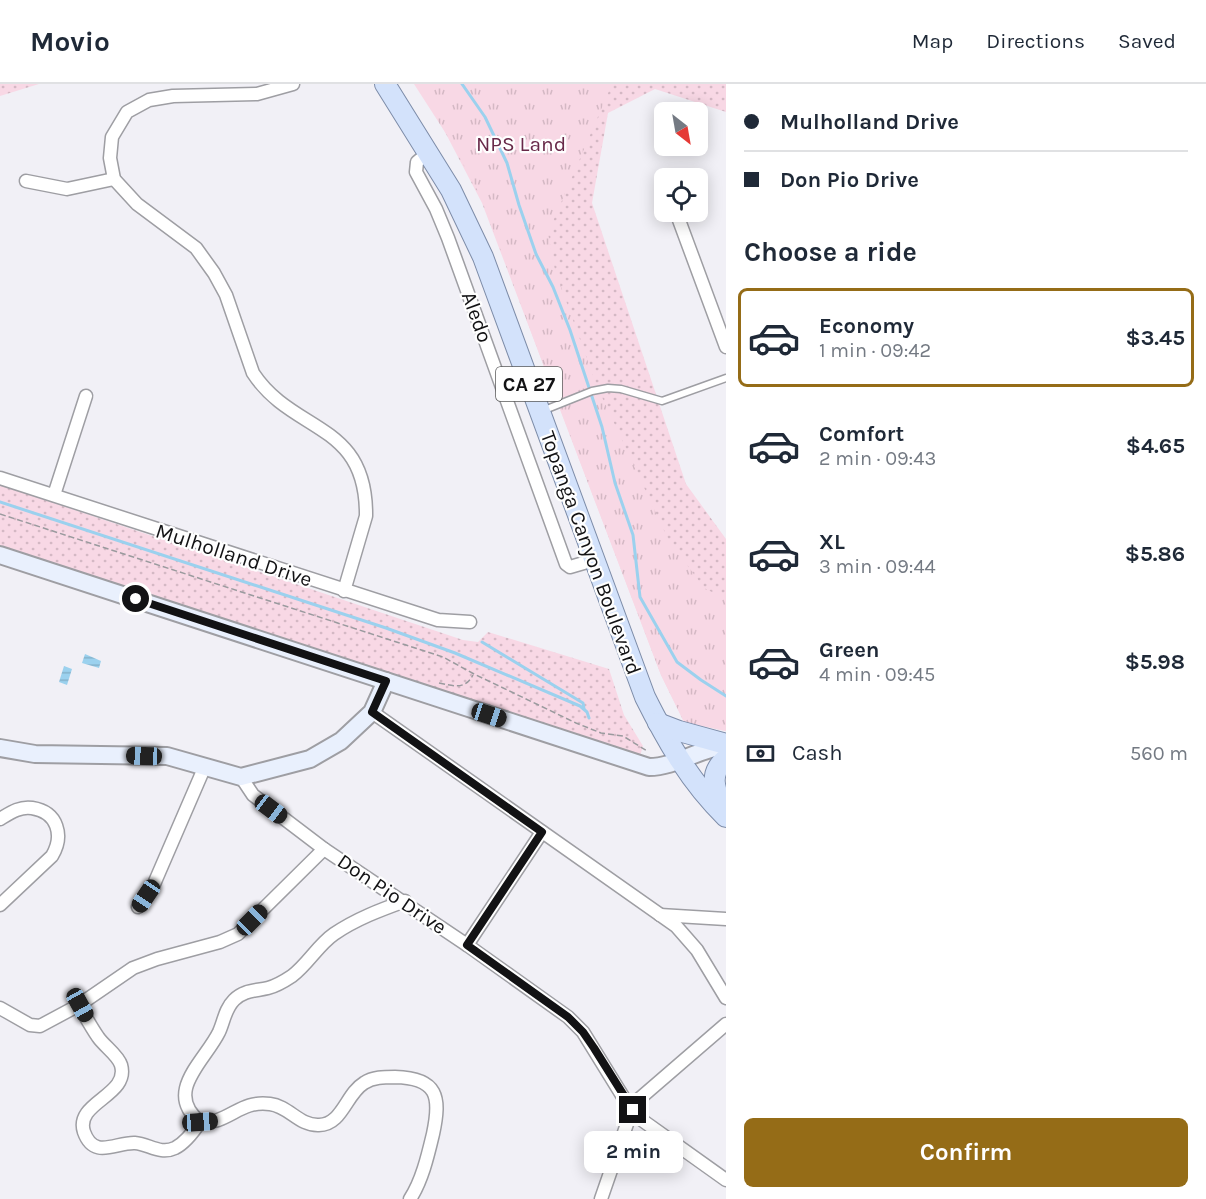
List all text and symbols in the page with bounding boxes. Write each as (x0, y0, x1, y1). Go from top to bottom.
text: Movio (30, 25, 110, 58)
text: Map (912, 29, 953, 53)
text: Directions (986, 29, 1085, 53)
text: Saved (1118, 29, 1176, 53)
north arrow (654, 102, 708, 156)
map controls (654, 102, 708, 222)
text: Mulholland Drive (780, 109, 959, 135)
park label: NPS Land (476, 132, 566, 156)
text: Don Pio Drive (780, 167, 919, 193)
button: locate (654, 168, 708, 222)
text: Choose a ride (744, 236, 917, 268)
street label: Aledo (457, 288, 497, 346)
icon: car (747, 311, 801, 365)
text: Economy (819, 313, 914, 339)
text: $3.45 (1126, 325, 1185, 351)
text: 1 min · 09:42 (819, 339, 931, 362)
road number: CA 27 (496, 367, 562, 401)
icon: car (747, 419, 801, 473)
text: Comfort (819, 421, 904, 447)
street label: Topanga Canyon Boulevard (536, 428, 646, 678)
text: $4.65 (1126, 433, 1185, 459)
text: 2 min · 09:43 (819, 447, 936, 470)
street label: Mulholland Drive (153, 518, 315, 592)
icon: car (747, 527, 801, 581)
text: XL (819, 529, 845, 555)
text: $5.86 (1125, 541, 1185, 567)
text: 3 min · 09:44 (819, 555, 936, 578)
route start (122, 585, 149, 612)
icon: car (747, 635, 801, 689)
text: Green (819, 637, 880, 663)
text: $5.98 (1125, 649, 1185, 675)
text: 4 min · 09:45 (819, 663, 935, 686)
car (469, 701, 509, 729)
icon: cash (744, 737, 777, 770)
text: Cash (792, 740, 842, 766)
text: 560 m (1130, 742, 1188, 765)
car (126, 746, 162, 766)
car (251, 791, 291, 827)
street label: Don Pio Drive (333, 849, 451, 939)
car (128, 876, 164, 916)
car (233, 901, 271, 939)
car (63, 985, 97, 1025)
route end (619, 1096, 646, 1123)
car (181, 1112, 219, 1132)
button: Confirm (744, 1118, 1188, 1187)
callout: 2 min (584, 1131, 682, 1173)
text: 2 min (606, 1140, 661, 1163)

